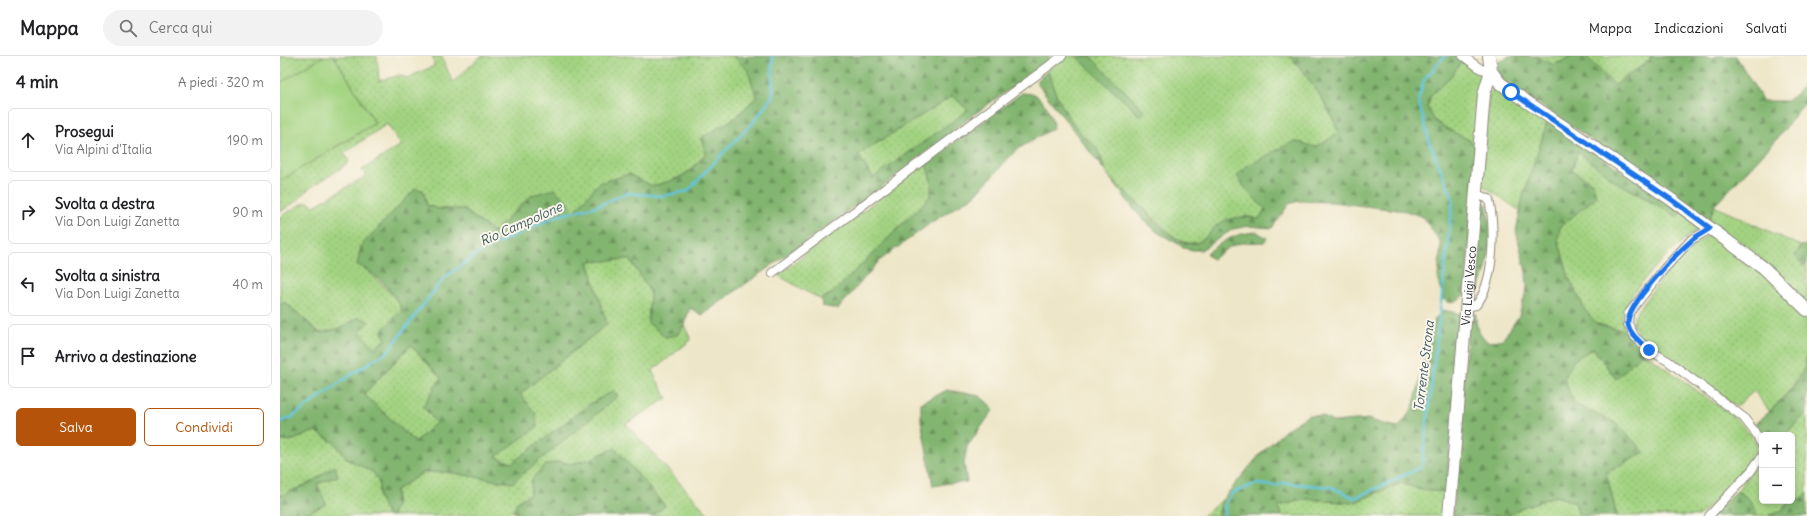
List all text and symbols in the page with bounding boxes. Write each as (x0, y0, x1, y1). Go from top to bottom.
search box (103, 10, 383, 46)
text: Mappa (20, 16, 79, 40)
icon: search (117, 17, 139, 39)
text: Cerca qui (149, 18, 212, 37)
text: Mappa (1589, 19, 1632, 37)
text: Indicazioni (1654, 19, 1724, 37)
text: Salvati (1746, 19, 1787, 37)
text: 4 min (16, 71, 58, 93)
text: A piedi · 320 m (178, 74, 264, 91)
route start (1502, 83, 1520, 101)
text: Prosegui (55, 122, 114, 141)
icon: ahead (17, 129, 39, 151)
text: 190 m (227, 132, 263, 149)
text: Via Alpini d'Italia (55, 141, 152, 158)
text: Svolta a destra (55, 194, 155, 213)
water label: Rio Campolone (477, 198, 566, 250)
icon: right (17, 201, 39, 223)
text: 90 m (232, 204, 263, 221)
text: Via Don Luigi Zanetta (55, 213, 180, 230)
street label: Via Luigi Vesco (1457, 245, 1479, 326)
text: Svolta a sinistra (55, 266, 160, 285)
icon: left (17, 273, 39, 295)
text: 40 m (232, 276, 263, 293)
text: Via Don Luigi Zanetta (55, 285, 180, 302)
water label: Torrente Strona (1410, 319, 1438, 412)
route end (1640, 341, 1658, 359)
icon: arrive (17, 345, 39, 367)
text: Arrivo a destinazione (55, 347, 197, 366)
button: Salva (16, 408, 136, 446)
button: Condividi (144, 408, 264, 446)
map controls (1759, 432, 1795, 504)
button: + (1759, 432, 1795, 468)
button: − (1759, 468, 1795, 504)

